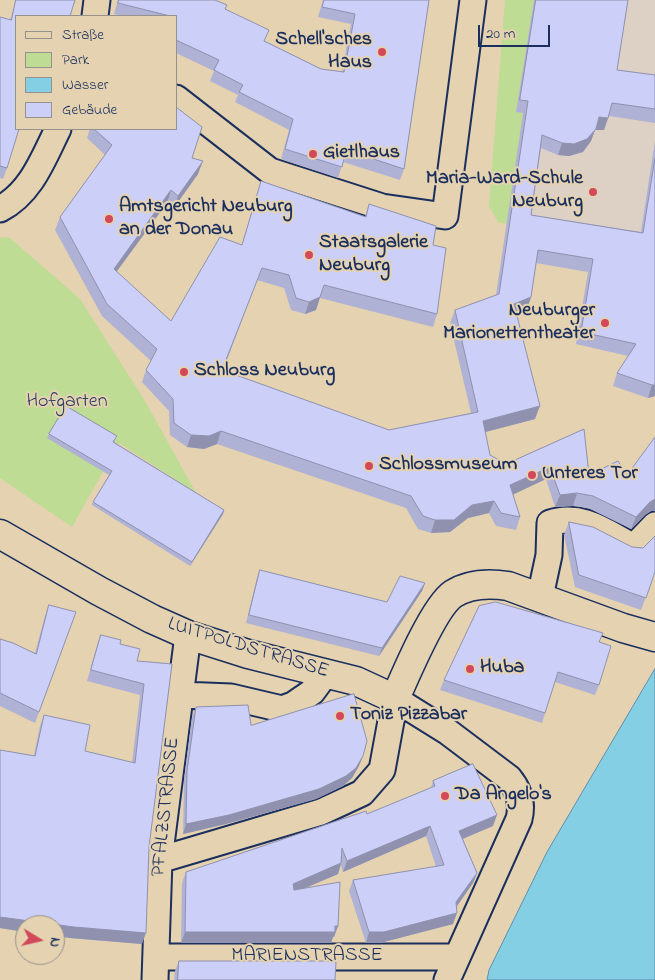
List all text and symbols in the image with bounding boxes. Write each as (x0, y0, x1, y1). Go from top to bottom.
legend (15, 15, 178, 130)
scale bar (480, 15, 552, 47)
text: 20 m (486, 23, 515, 45)
text: Straße (62, 24, 104, 46)
place label: Schell'sches Haus (275, 29, 372, 76)
marker: Schell'sches Haus (376, 46, 388, 58)
text: Park (62, 49, 89, 71)
text: Wasser (62, 74, 108, 96)
text: Gebäude (62, 99, 117, 121)
place label: Gietlhaus (323, 142, 400, 166)
marker: Gietlhaus (307, 148, 319, 160)
place label: Maria-Ward-Schule Neuburg (426, 168, 583, 215)
marker: Maria-Ward-Schule Neuburg (587, 186, 599, 198)
place label: Amtsgericht Neuburg an der Donau (119, 196, 293, 243)
marker: Amtsgericht Neuburg an der Donau (103, 213, 115, 225)
place label: Staatsgalerie Neuburg (319, 232, 428, 279)
marker: Staatsgalerie Neuburg (303, 249, 315, 261)
place label: Neuburger Marionettentheater (443, 300, 595, 347)
marker: Neuburger Marionettentheater (599, 317, 611, 329)
place label: Schloss Neuburg (194, 360, 335, 384)
marker: Schloss Neuburg (178, 366, 190, 378)
park label: Hofgarten (26, 391, 108, 415)
place label: Schlossmuseum (379, 454, 517, 478)
marker: Schlossmuseum (363, 460, 375, 472)
place label: Unteres Tor (542, 463, 638, 487)
marker: Unteres Tor (526, 469, 538, 481)
street label: LUITPOLDSTRASSE (165, 613, 331, 685)
place label: Huba (480, 657, 524, 681)
marker: Huba (464, 663, 476, 675)
place label: Toniz Pizzabar (350, 704, 467, 728)
marker: Toniz Pizzabar (334, 710, 346, 722)
street label: PFALZSTRASSE (148, 736, 186, 878)
place label: Da Angelo's (455, 784, 552, 808)
marker: Da Angelo's (439, 790, 451, 802)
north arrow (15, 915, 65, 965)
text: N (43, 936, 65, 949)
street label: MARIENSTRASSE (231, 945, 383, 969)

